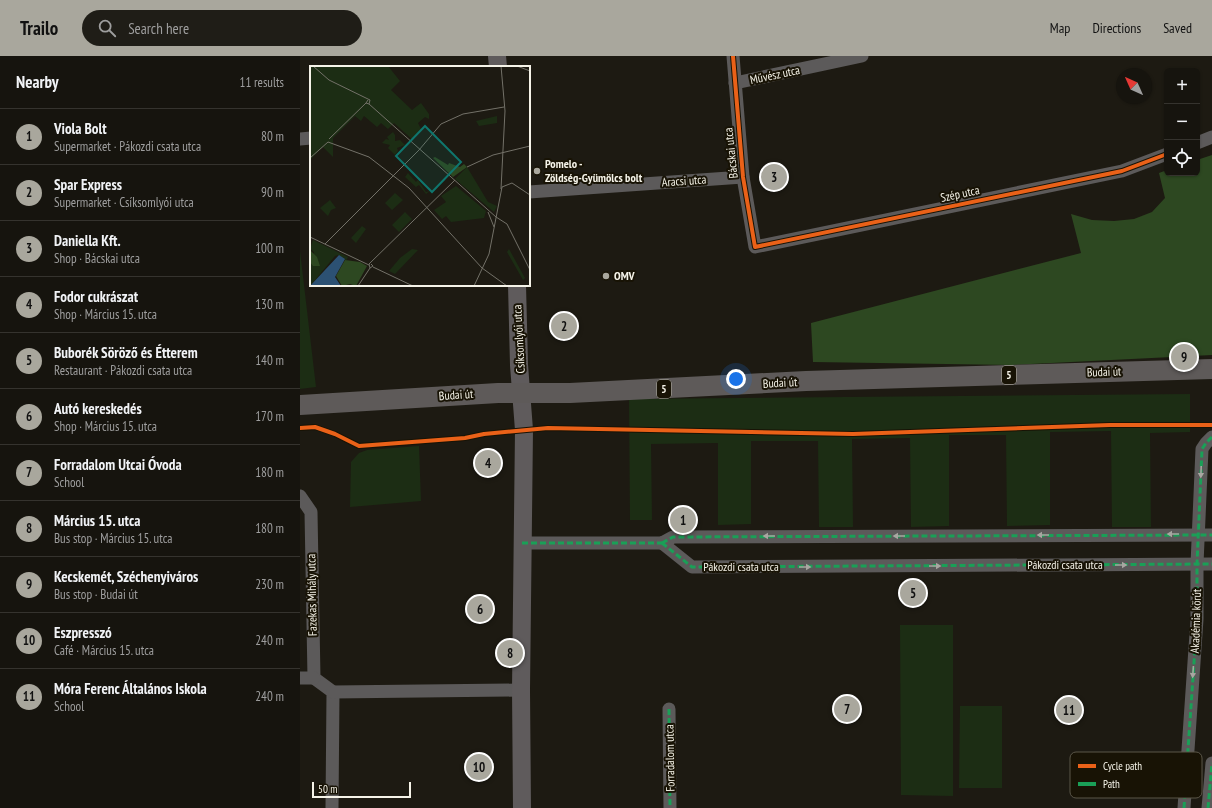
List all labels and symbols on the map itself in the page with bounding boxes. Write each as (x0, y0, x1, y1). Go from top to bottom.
street label: Művész utca (749, 62, 801, 87)
inset map (310, 66, 530, 286)
north arrow (1116, 68, 1152, 104)
street label: Bácskai utca (720, 127, 741, 179)
place label: Pomelo - Zöldség-Gyümölcs bolt (545, 156, 643, 185)
pin: 3 (761, 162, 787, 192)
marker: Pomelo - Zöldség-Gyümölcs bolt (532, 166, 542, 176)
street label: Aracsi utca (661, 171, 707, 190)
street label: Szép utca (939, 182, 981, 205)
place label: OMV (614, 268, 636, 283)
marker: OMV (601, 271, 611, 281)
street label: Csíksomlyói utca (509, 304, 528, 374)
pin: 2 (551, 311, 577, 341)
pin: 9 (1171, 342, 1197, 372)
street label: Budai út (1086, 363, 1122, 380)
road number: 5 (1002, 366, 1016, 384)
your location (726, 369, 746, 389)
street label: Budai út (762, 374, 798, 391)
road number: 5 (657, 380, 671, 398)
street label: Budai út (438, 386, 474, 403)
pin: 4 (475, 448, 501, 478)
one-way arrow (1198, 466, 1204, 479)
pin: 1 (670, 505, 696, 535)
one-way arrow (1166, 531, 1179, 537)
one-way arrow (1036, 532, 1049, 538)
one-way arrow (763, 533, 775, 540)
one-way arrow (892, 533, 905, 539)
street label: Fazekas Mihály utca (303, 554, 320, 636)
street label: Pákozdi csata utca (1027, 557, 1103, 572)
street label: Pákozdi csata utca (703, 559, 779, 574)
one-way arrow (1115, 562, 1128, 568)
one-way arrow (799, 563, 811, 570)
one-way arrow (929, 563, 942, 569)
pin: 5 (900, 578, 926, 608)
street label: Akadémia körút (1187, 588, 1204, 654)
pin: 6 (467, 594, 493, 624)
pin: 8 (497, 638, 523, 668)
one-way arrow (1190, 666, 1197, 678)
pin: 7 (834, 694, 860, 724)
pin: 11 (1056, 695, 1082, 725)
street label: Forradalom utca (661, 724, 678, 792)
pin: 10 (466, 752, 492, 782)
legend (1070, 752, 1202, 798)
text: Cycle path (1103, 759, 1142, 773)
text: Path (1103, 777, 1120, 791)
scale bar (312, 780, 411, 799)

